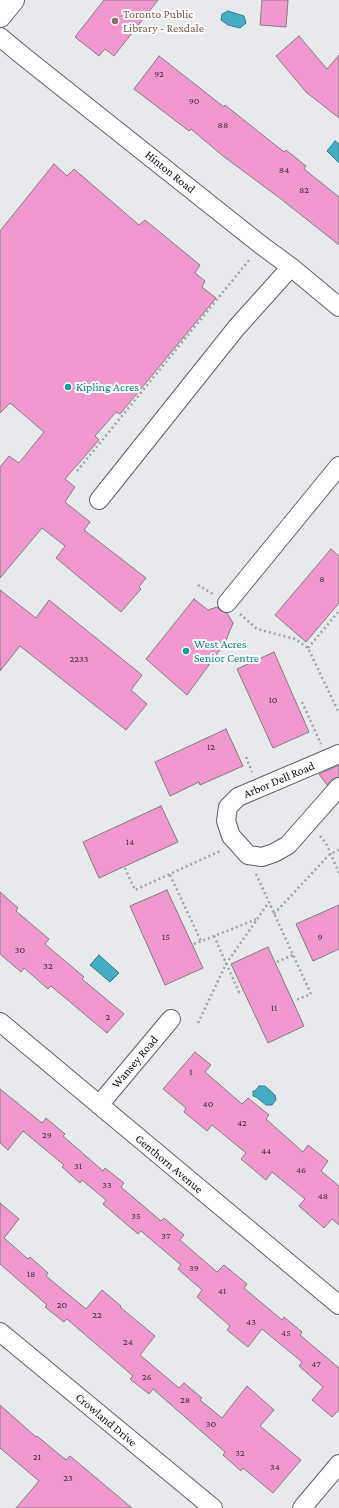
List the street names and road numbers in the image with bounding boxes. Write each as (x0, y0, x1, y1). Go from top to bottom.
street label: Hinton Road (142, 147, 198, 197)
street label: Arbor Dell Road (241, 759, 317, 801)
street label: Wansey Road (109, 1033, 161, 1091)
street label: Genthorn Avenue (132, 1131, 206, 1197)
street label: Crowland Drive (72, 1390, 140, 1450)

